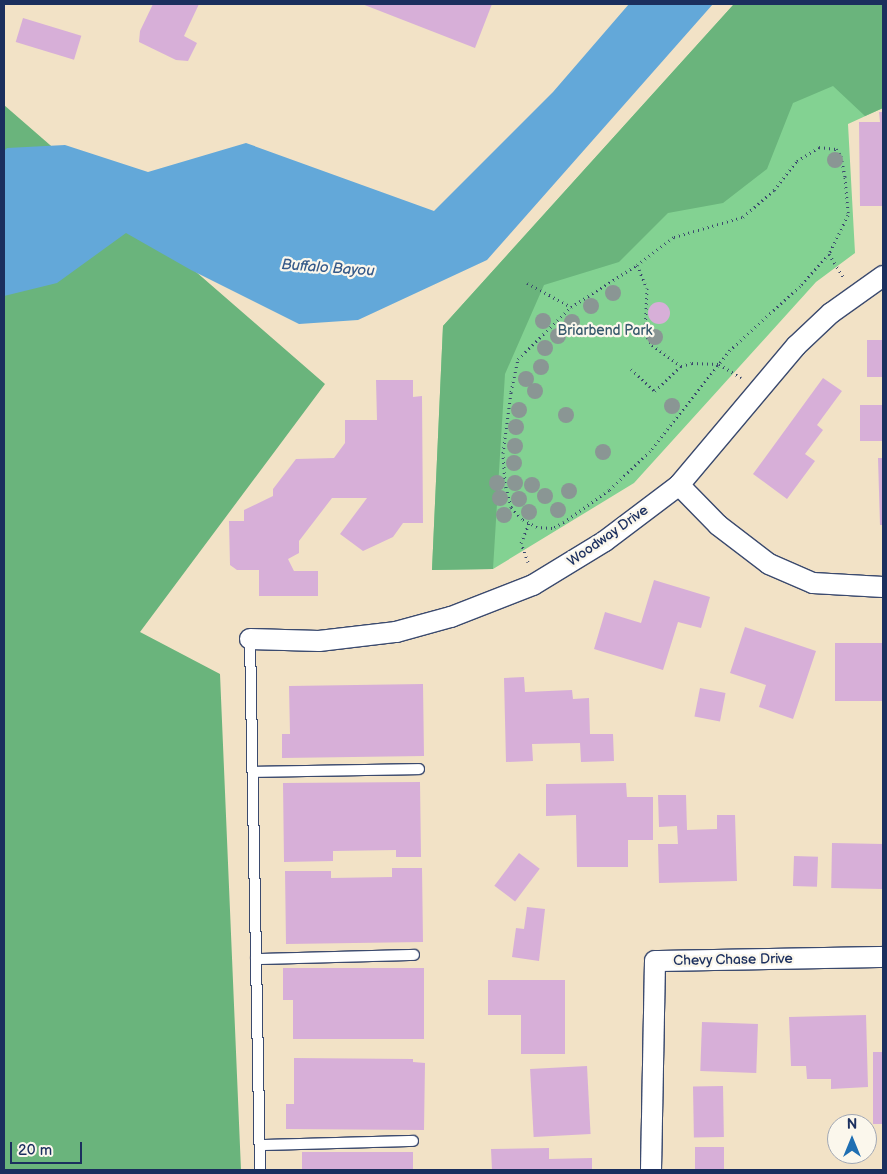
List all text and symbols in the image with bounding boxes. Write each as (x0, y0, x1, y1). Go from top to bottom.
water label: Buffalo Bayou (281, 256, 375, 280)
park label: Briarbend Park (558, 323, 652, 339)
street label: Woodway Drive (564, 502, 652, 570)
street label: Chevy Chase Drive (673, 951, 793, 969)
north arrow (827, 1114, 877, 1164)
text: N (847, 1116, 857, 1133)
scale bar (12, 1132, 85, 1164)
text: 20 m (18, 1141, 52, 1160)

